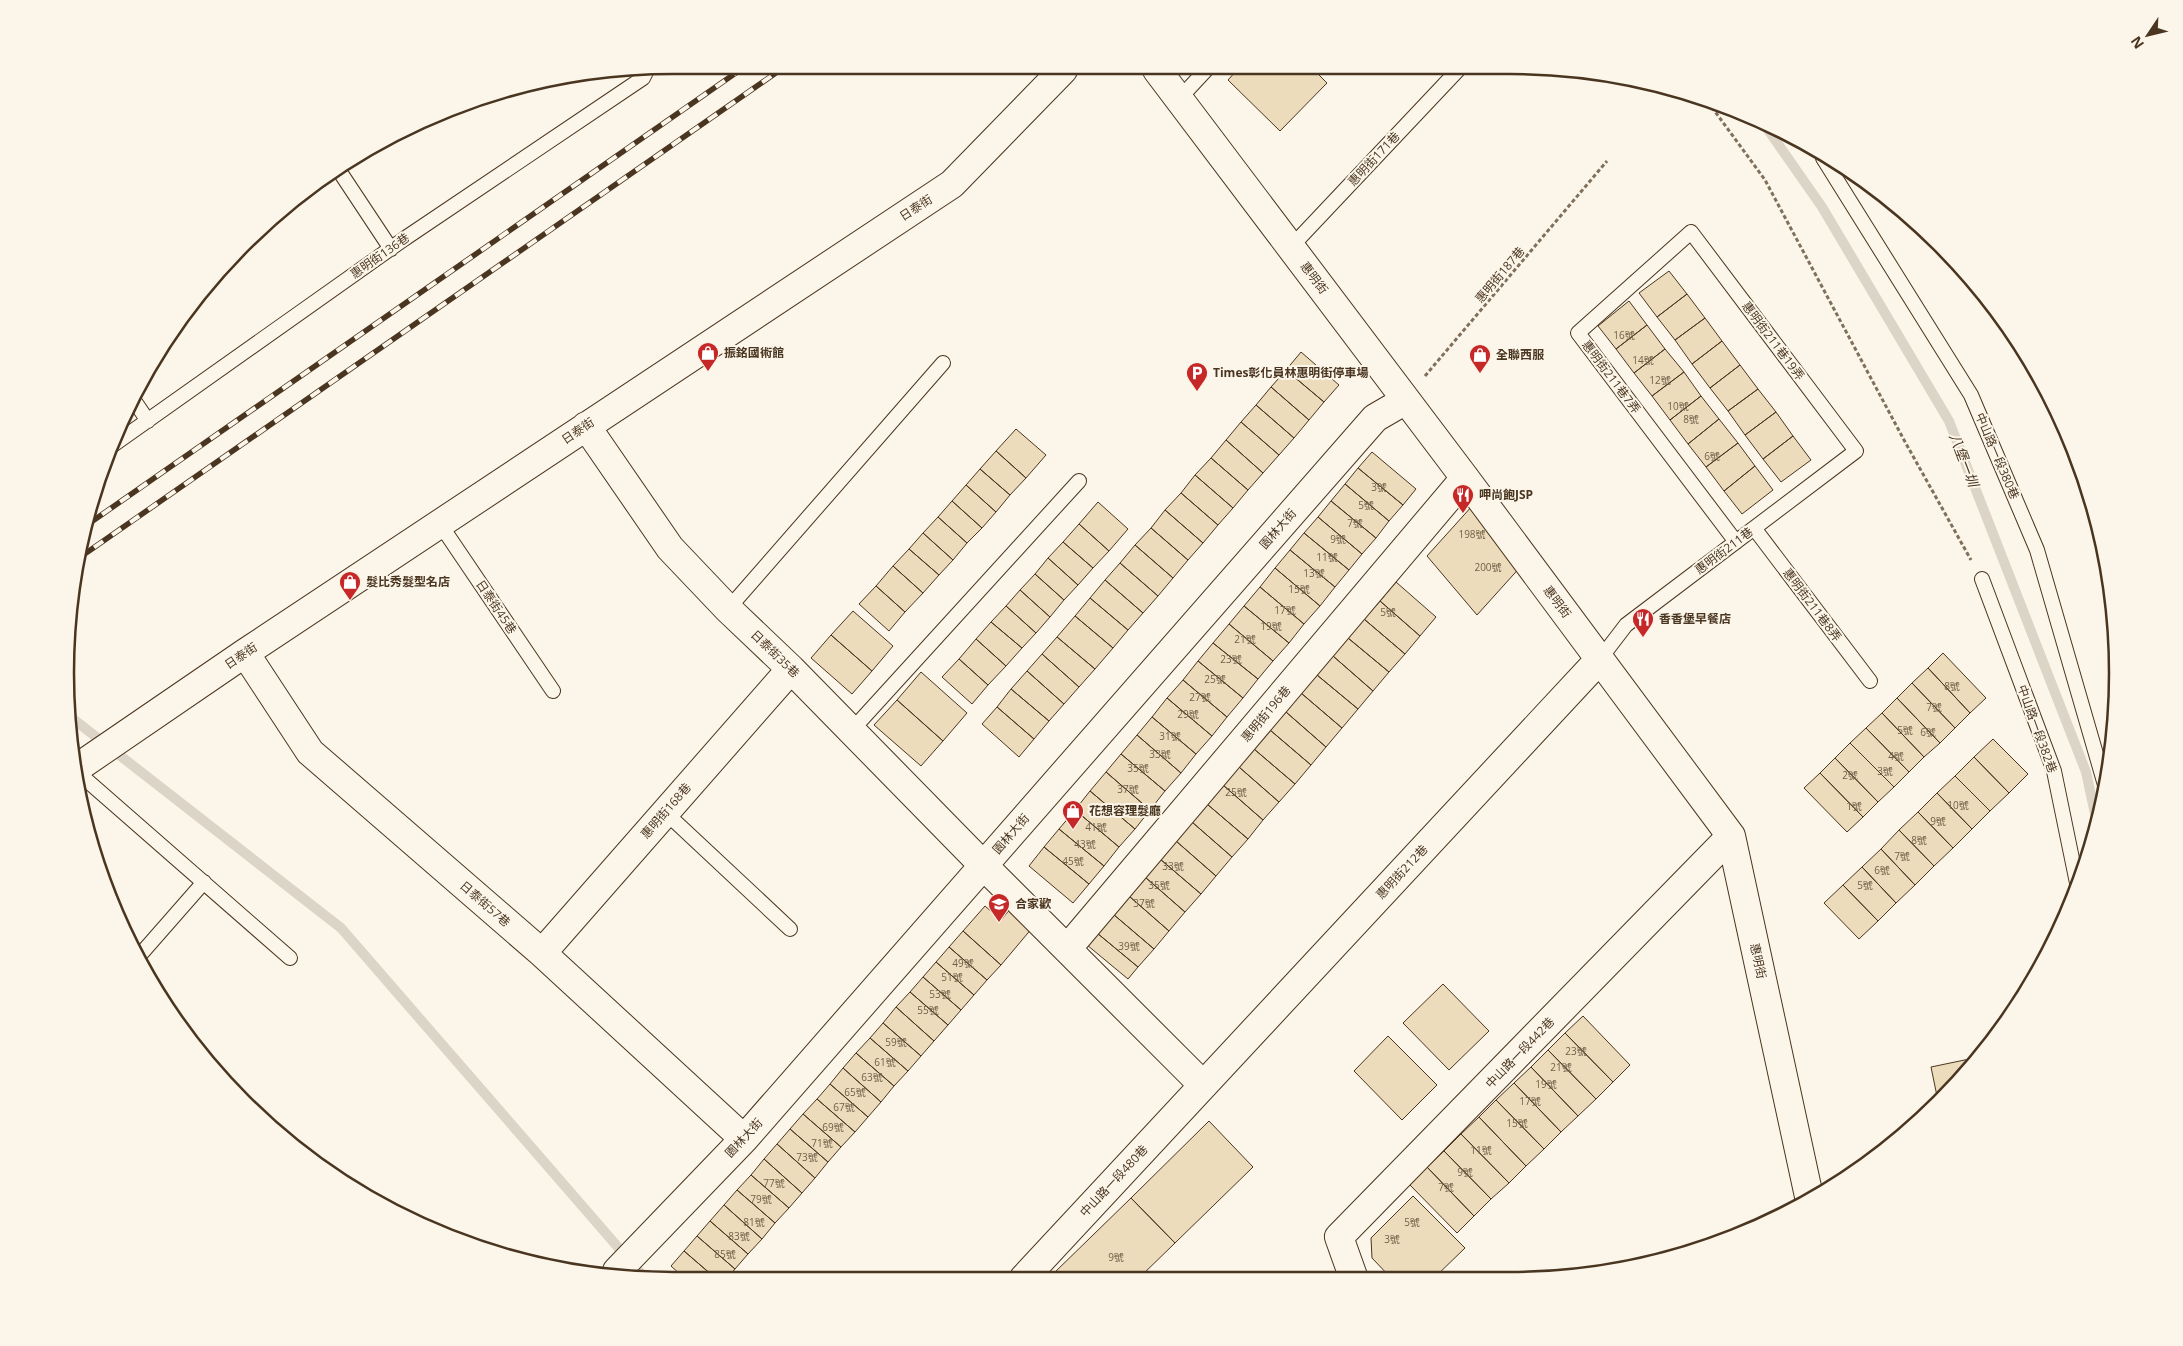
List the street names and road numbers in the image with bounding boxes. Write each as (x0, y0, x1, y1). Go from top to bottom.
street label: 惠明街171巷 (1344, 128, 1403, 190)
street label: 日泰街 (896, 191, 935, 225)
street label: 惠明街136巷 (347, 229, 413, 282)
street label: 惠明街187巷 (1471, 243, 1528, 306)
street label: 惠明街 (1297, 258, 1332, 297)
street label: 惠明街211巷19弄 (1738, 298, 1809, 383)
street label: 惠明街211巷7弄 (1578, 337, 1645, 417)
street label: 中山路一段380巷 (1972, 410, 2023, 502)
street label: 日泰街 (558, 413, 597, 448)
street label: 園林大街 (1255, 505, 1300, 552)
street label: 惠明街211巷 (1691, 523, 1756, 578)
street label: 惠明街211巷8弄 (1779, 565, 1846, 645)
street label: 日泰街45巷 (472, 576, 521, 637)
street label: 惠明街 (1540, 582, 1575, 621)
street label: 日泰街35巷 (747, 626, 803, 681)
street label: 日泰街 (221, 638, 260, 673)
street label: 惠明街196巷 (1237, 682, 1294, 745)
street label: 中山路一段382巷 (2014, 682, 2061, 775)
street label: 惠明街168巷 (637, 779, 695, 842)
street label: 園林大街 (988, 810, 1033, 857)
street label: 惠明街212巷 (1372, 841, 1431, 903)
street label: 日泰街57巷 (456, 877, 514, 930)
street label: 惠明街 (1746, 942, 1771, 980)
street label: 中山路一段442巷 (1481, 1013, 1558, 1092)
street label: 園林大街 (721, 1114, 766, 1161)
street label: 中山路一段480巷 (1076, 1141, 1151, 1220)

